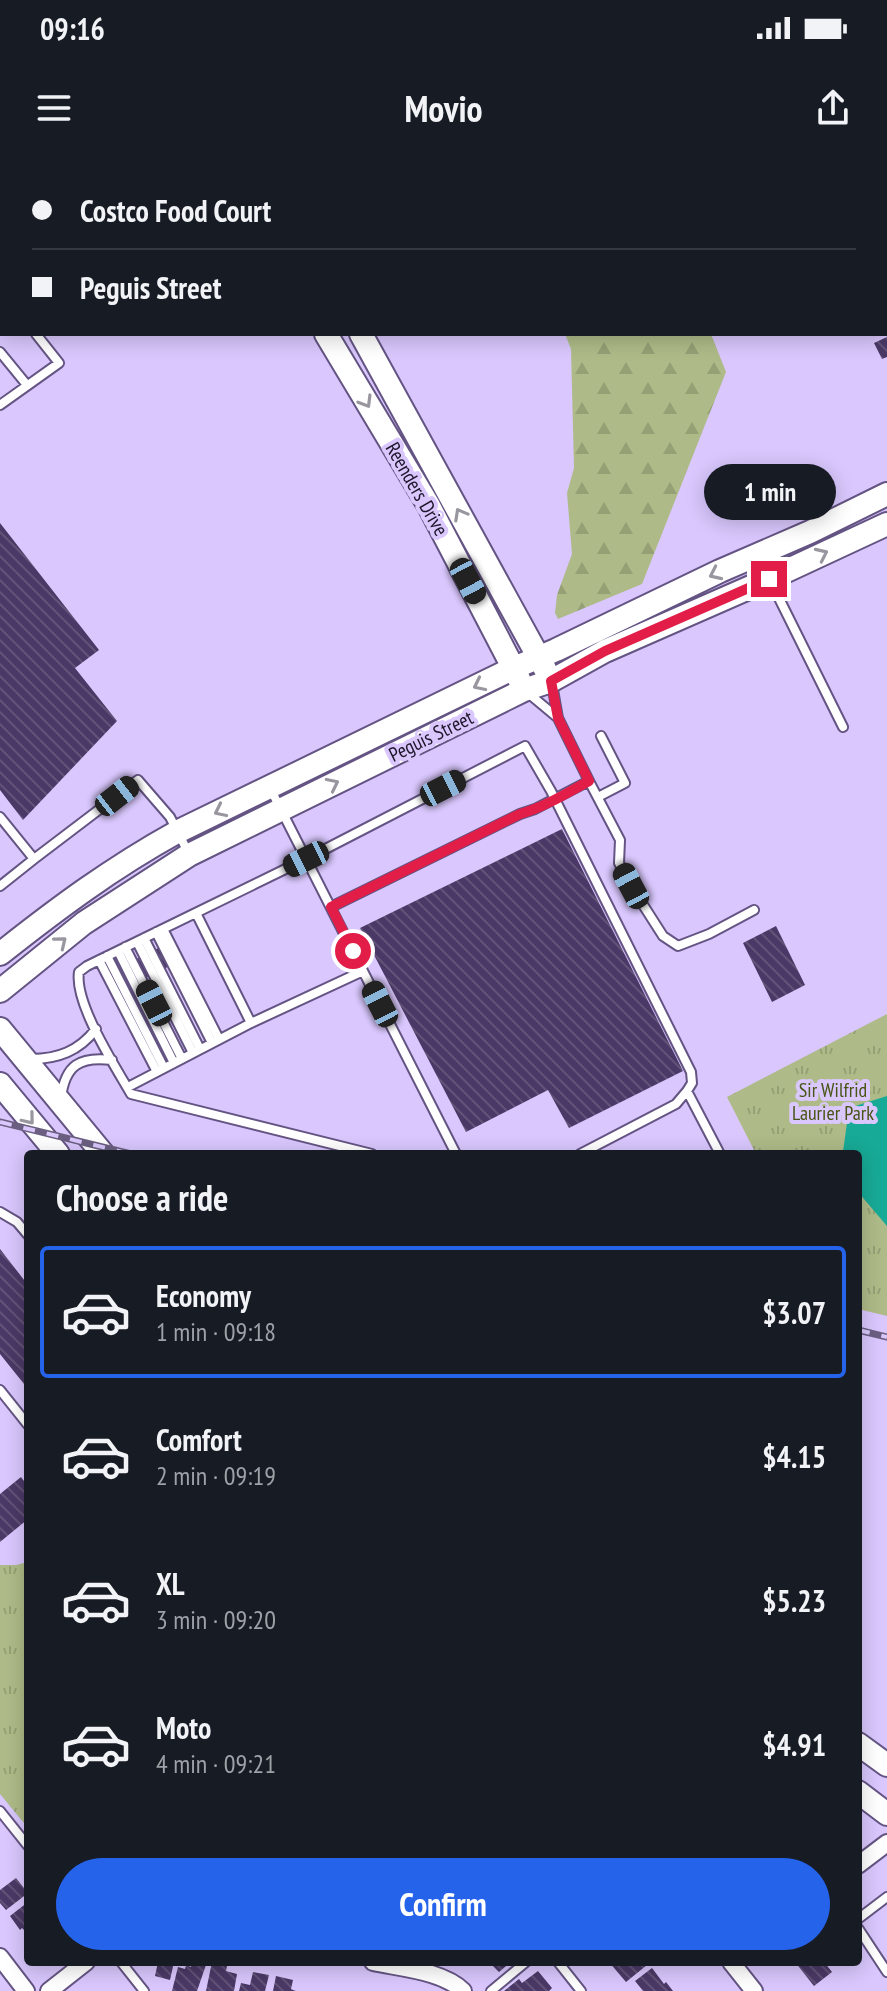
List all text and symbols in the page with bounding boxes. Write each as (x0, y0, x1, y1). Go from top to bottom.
text: 09:16 (40, 9, 105, 48)
text: Movio (404, 85, 483, 132)
icon: menu (32, 86, 76, 130)
icon: share (811, 86, 855, 130)
text: Costco Food Court (80, 191, 271, 230)
text: Peguis Street (80, 268, 221, 307)
one-way arrow (356, 393, 371, 408)
street label: Reenders Drive (380, 438, 454, 540)
callout: 1 min (703, 463, 835, 519)
text: 1 min (744, 475, 796, 508)
one-way arrow (454, 509, 470, 523)
one-way arrow (814, 548, 828, 564)
car (446, 554, 490, 608)
route end (751, 561, 787, 597)
one-way arrow (708, 564, 723, 580)
one-way arrow (473, 675, 488, 691)
street label: Peguis Street (385, 704, 478, 768)
car (416, 766, 470, 810)
car (91, 772, 143, 820)
one-way arrow (325, 778, 340, 794)
one-way arrow (214, 801, 229, 817)
car (279, 838, 333, 880)
car (609, 859, 653, 913)
route start (335, 933, 371, 969)
one-way arrow (52, 937, 66, 952)
car (132, 976, 176, 1030)
car (358, 977, 402, 1031)
park label: Sir Wilfrid Laurier Park (792, 1077, 874, 1126)
one-way arrow (19, 1110, 33, 1125)
text: Choose a ride (56, 1174, 228, 1221)
icon: car (60, 1276, 132, 1348)
text: Economy (156, 1276, 251, 1315)
text: $3.07 (762, 1293, 826, 1332)
text: 1 min · 09:18 (156, 1315, 276, 1348)
icon: car (60, 1420, 132, 1492)
text: Comfort (156, 1420, 242, 1459)
text: $4.15 (762, 1437, 826, 1476)
text: 2 min · 09:19 (156, 1459, 276, 1492)
icon: car (60, 1564, 132, 1636)
text: XL (156, 1564, 185, 1603)
text: $5.23 (762, 1581, 826, 1620)
text: 3 min · 09:20 (156, 1603, 276, 1636)
icon: car (60, 1708, 132, 1780)
text: Moto (156, 1708, 211, 1747)
text: $4.91 (762, 1725, 826, 1764)
text: 4 min · 09:21 (156, 1747, 276, 1780)
button: Confirm (56, 1858, 830, 1950)

